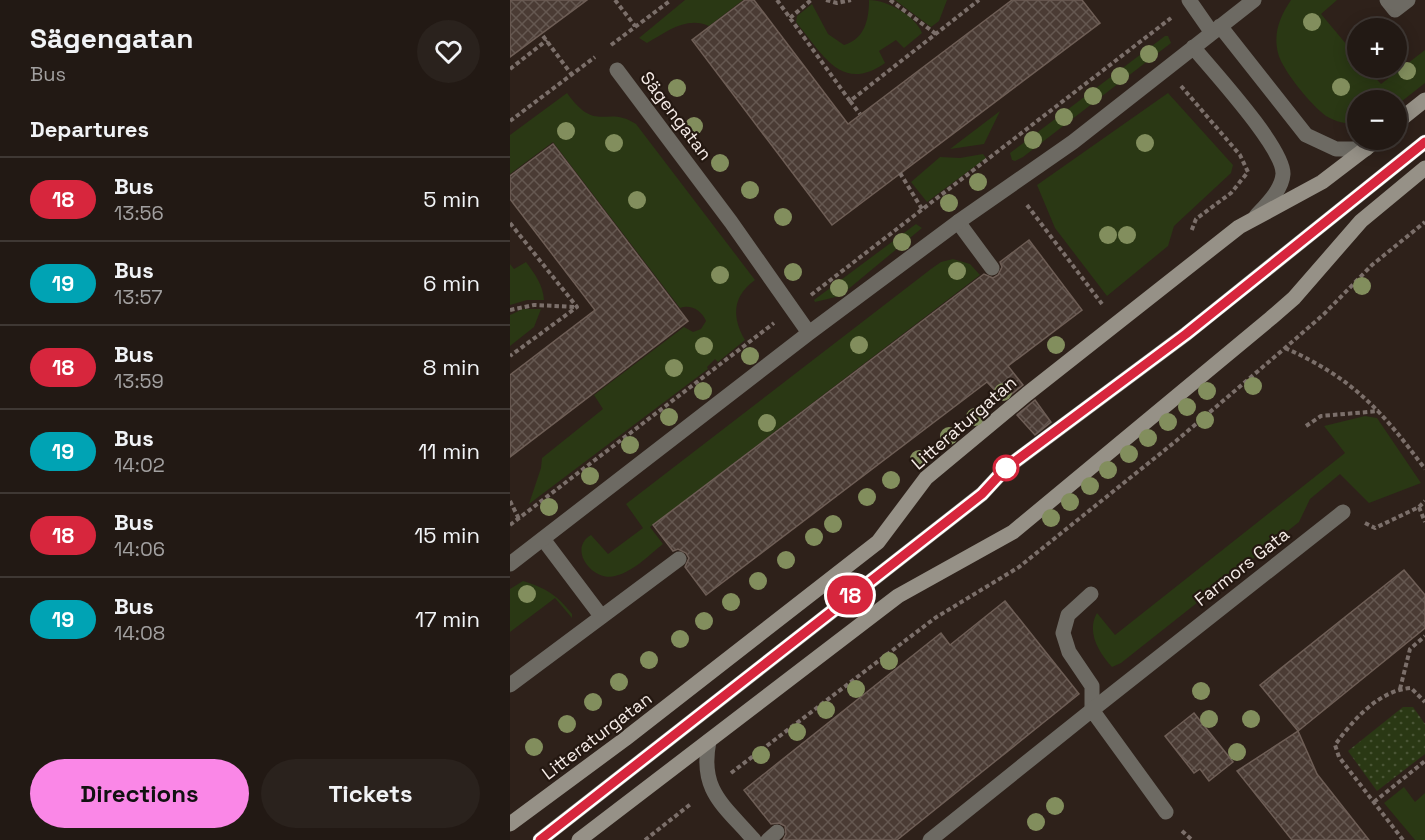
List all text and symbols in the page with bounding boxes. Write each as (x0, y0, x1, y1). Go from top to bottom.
map controls (1347, 18, 1407, 150)
button: + (1347, 18, 1407, 78)
text: Sägengatan (30, 20, 193, 56)
button: heart (417, 20, 480, 83)
text: Bus (30, 61, 66, 87)
street label: Sägengatan (636, 67, 717, 165)
button: − (1347, 90, 1407, 150)
text: Departures (30, 115, 149, 143)
text: Bus (114, 172, 154, 200)
text: 5 min (423, 185, 480, 213)
text: 18 (52, 186, 74, 213)
text: 13:56 (114, 200, 164, 226)
text: Bus (114, 256, 154, 284)
text: 6 min (423, 269, 480, 297)
text: 19 (52, 270, 74, 297)
text: 13:57 (114, 284, 163, 310)
text: Bus (114, 340, 154, 368)
text: 8 min (423, 353, 480, 381)
text: 18 (52, 354, 74, 381)
text: 13:59 (114, 368, 164, 394)
street label: Litteraturgatan (906, 371, 1021, 475)
text: Bus (114, 424, 154, 452)
text: 11 min (418, 437, 480, 465)
text: 19 (52, 438, 74, 465)
text: 14:02 (114, 452, 165, 478)
unlabelled marker (993, 455, 1019, 481)
text: Bus (114, 508, 154, 536)
text: 15 min (414, 521, 480, 549)
text: 18 (52, 522, 74, 549)
street label: Farmors Gata (1190, 522, 1294, 611)
text: 14:06 (114, 536, 165, 562)
line badge: 18 (823, 576, 877, 614)
text: 18 (839, 582, 861, 609)
text: Bus (114, 592, 154, 620)
text: 17 min (415, 605, 480, 633)
text: 19 (52, 606, 74, 633)
text: 14:08 (114, 620, 165, 646)
street label: Litteraturgatan (537, 687, 656, 784)
button: Directions (30, 759, 249, 828)
button: Tickets (261, 759, 480, 828)

